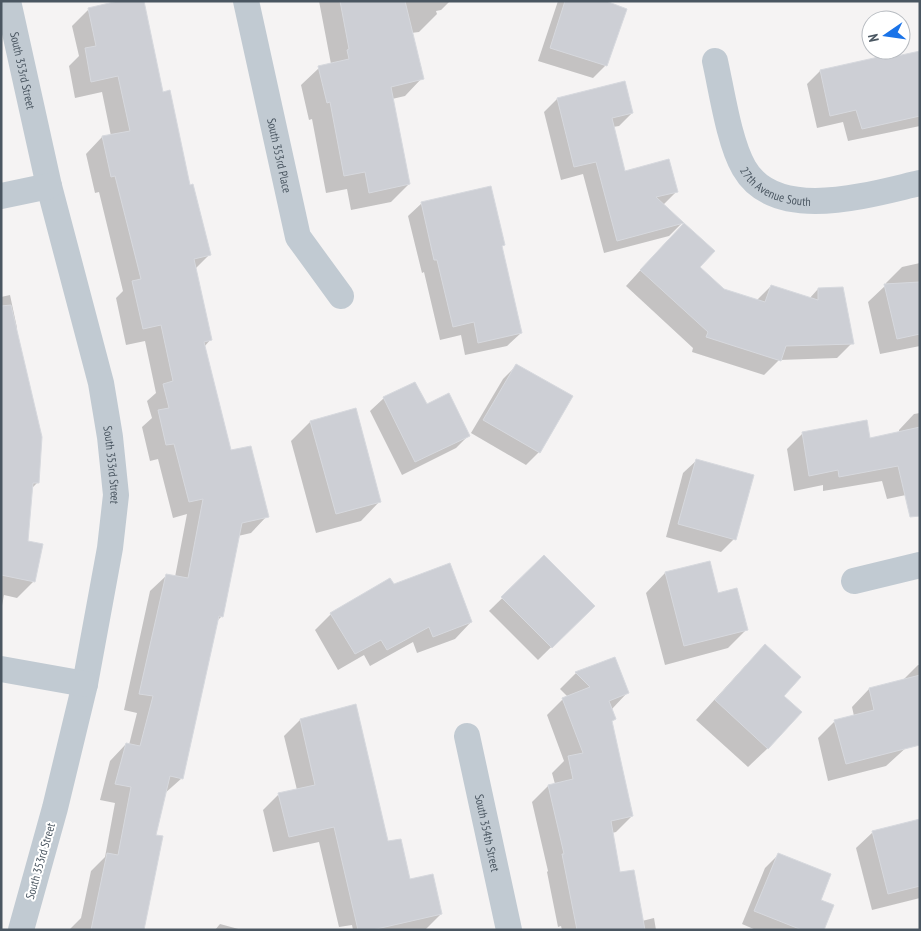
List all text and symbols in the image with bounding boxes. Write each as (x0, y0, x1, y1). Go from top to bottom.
north arrow (861, 10, 911, 60)
street label: South 353rd Street (8, 30, 39, 111)
text: N (864, 32, 883, 44)
street label: South 353rd Place (264, 117, 296, 194)
street label: 27th Avenue South (737, 164, 811, 208)
street label: South 353rd Street (101, 425, 124, 506)
street label: South 354th Street (472, 793, 504, 874)
street label: South 353rd Street (22, 820, 58, 901)

